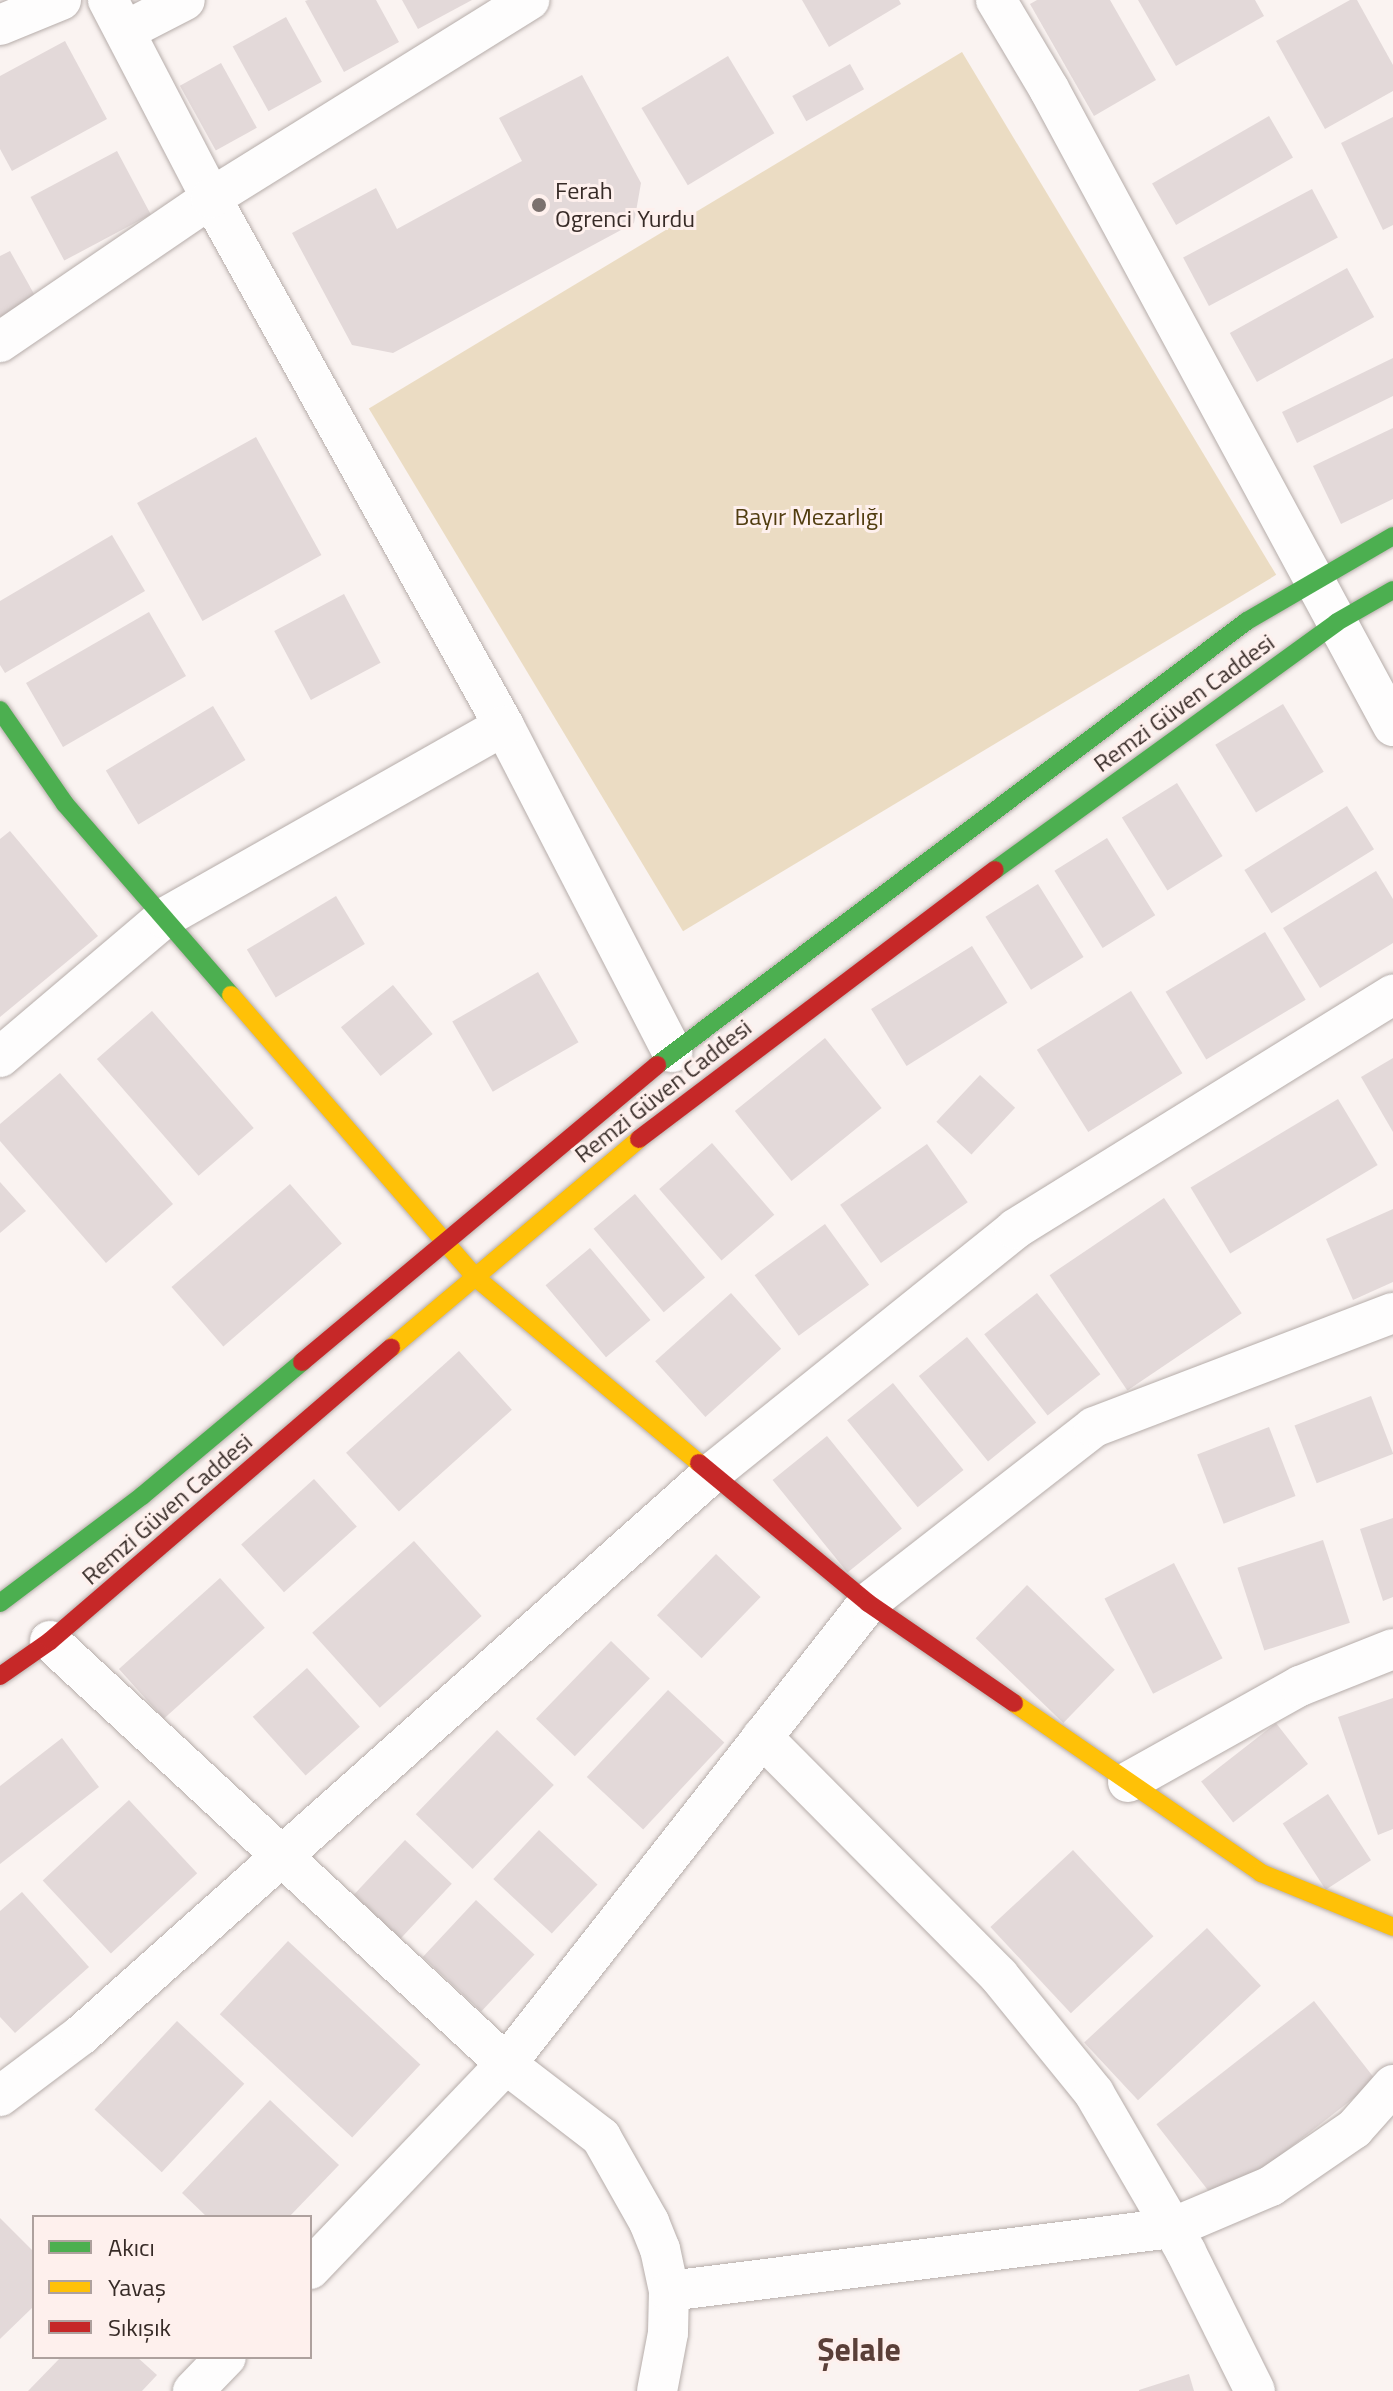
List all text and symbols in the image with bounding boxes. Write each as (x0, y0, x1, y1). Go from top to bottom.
place label: Ferah Ogrenci Yurdu (555, 177, 695, 233)
marker: Ferah Ogrenci Yurdu (530, 196, 548, 214)
park label: Bayır Mezarlığı (735, 503, 883, 531)
street label: Remzi Güven Caddesi (1088, 628, 1280, 778)
street label: Remzi Güven Caddesi (569, 1013, 757, 1169)
street label: Remzi Güven Caddesi (76, 1427, 258, 1591)
legend (32, 2215, 312, 2359)
text: Akıcı (108, 2229, 155, 2265)
text: Yavaş (108, 2269, 166, 2305)
text: Sıkışık (108, 2309, 171, 2345)
district label: Şelale (817, 2330, 901, 2368)

